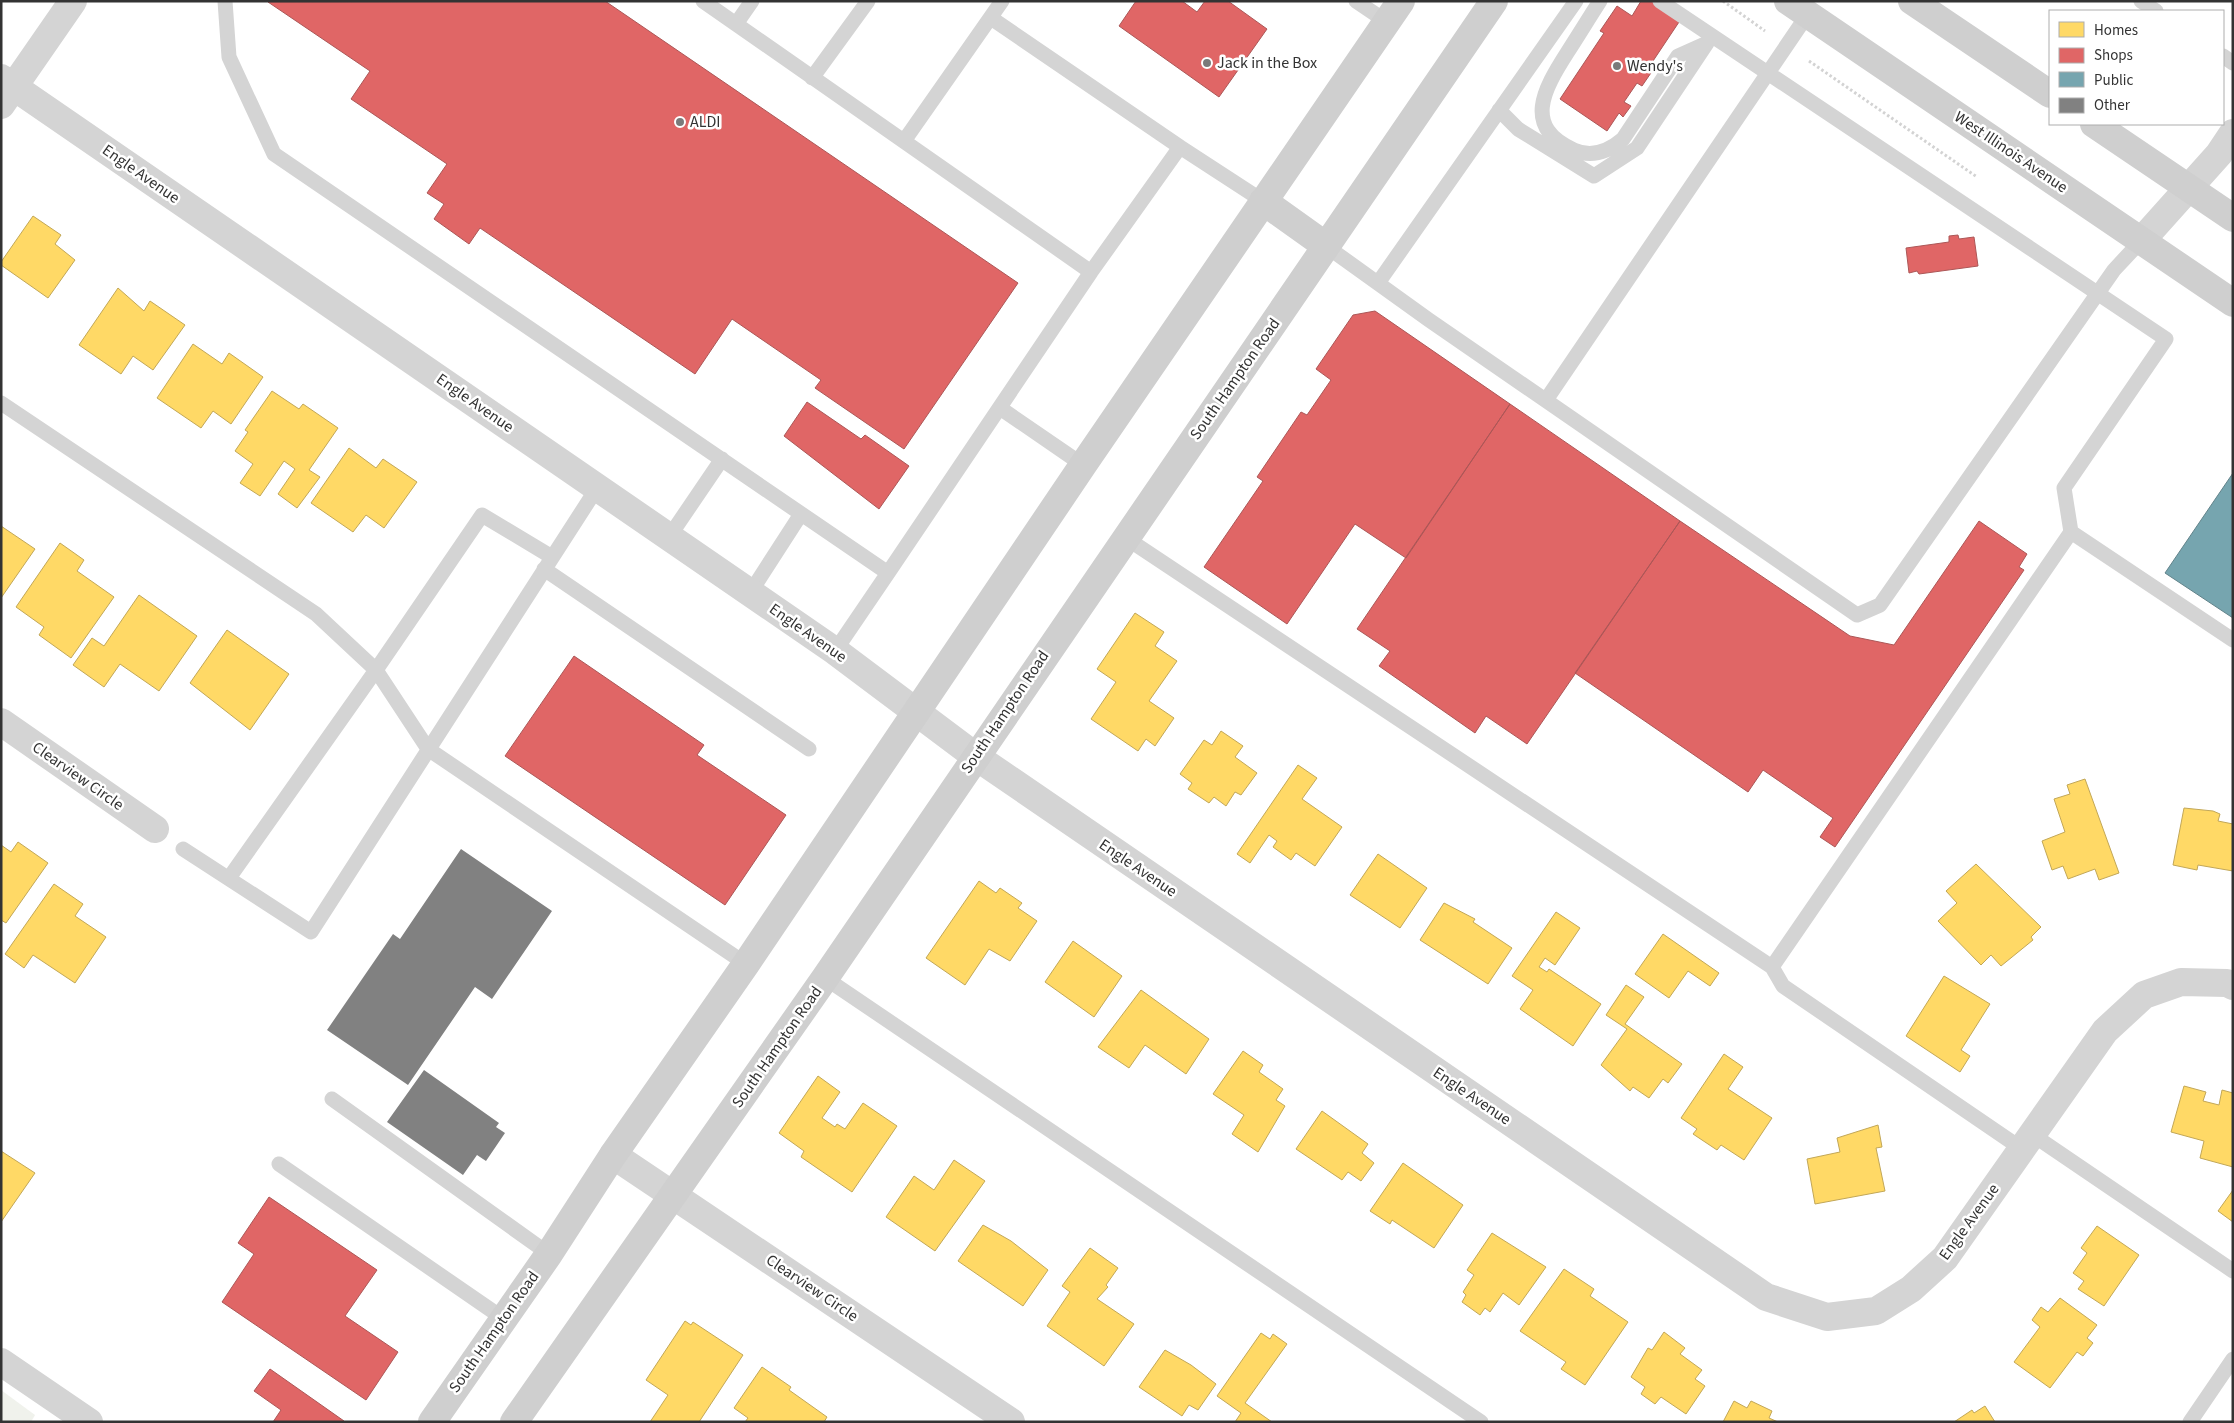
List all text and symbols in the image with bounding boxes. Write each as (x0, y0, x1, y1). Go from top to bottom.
legend (2049, 10, 2224, 125)
text: Homes (2094, 20, 2138, 41)
text: Shops (2094, 45, 2133, 66)
place label: Jack in the Box (1217, 52, 1317, 74)
place label: Wendy's (1627, 55, 1683, 77)
marker: Jack in the Box (1201, 57, 1213, 69)
marker: Wendy's (1611, 60, 1623, 72)
text: Public (2094, 70, 2133, 91)
text: Other (2094, 95, 2131, 116)
street label: West Illinois Avenue (1950, 106, 2072, 198)
place label: ALDI (690, 111, 721, 133)
marker: ALDI (674, 116, 686, 128)
street label: Engle Avenue (98, 139, 184, 209)
street label: South Hampton Road (1185, 314, 1285, 444)
street label: Engle Avenue (432, 368, 518, 438)
street label: Engle Avenue (765, 598, 851, 668)
street label: South Hampton Road (956, 646, 1054, 778)
street label: Clearview Circle (28, 736, 128, 816)
street label: Engle Avenue (1095, 834, 1181, 902)
street label: South Hampton Road (727, 982, 827, 1112)
street label: Engle Avenue (1429, 1062, 1515, 1130)
street label: Engle Avenue (1934, 1179, 2004, 1265)
street label: Clearview Circle (762, 1249, 862, 1327)
street label: South Hampton Road (444, 1267, 544, 1397)

